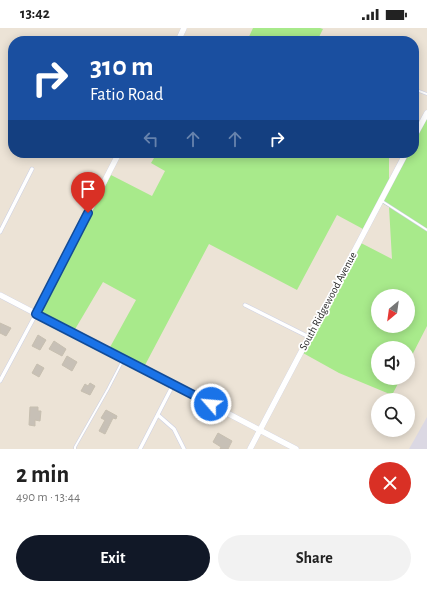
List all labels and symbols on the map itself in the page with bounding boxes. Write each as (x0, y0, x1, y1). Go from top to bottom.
pin (71, 172, 105, 213)
street label: South Ridgewood Avenue (297, 250, 359, 352)
north arrow (371, 289, 415, 333)
position arrow (190, 383, 232, 425)

